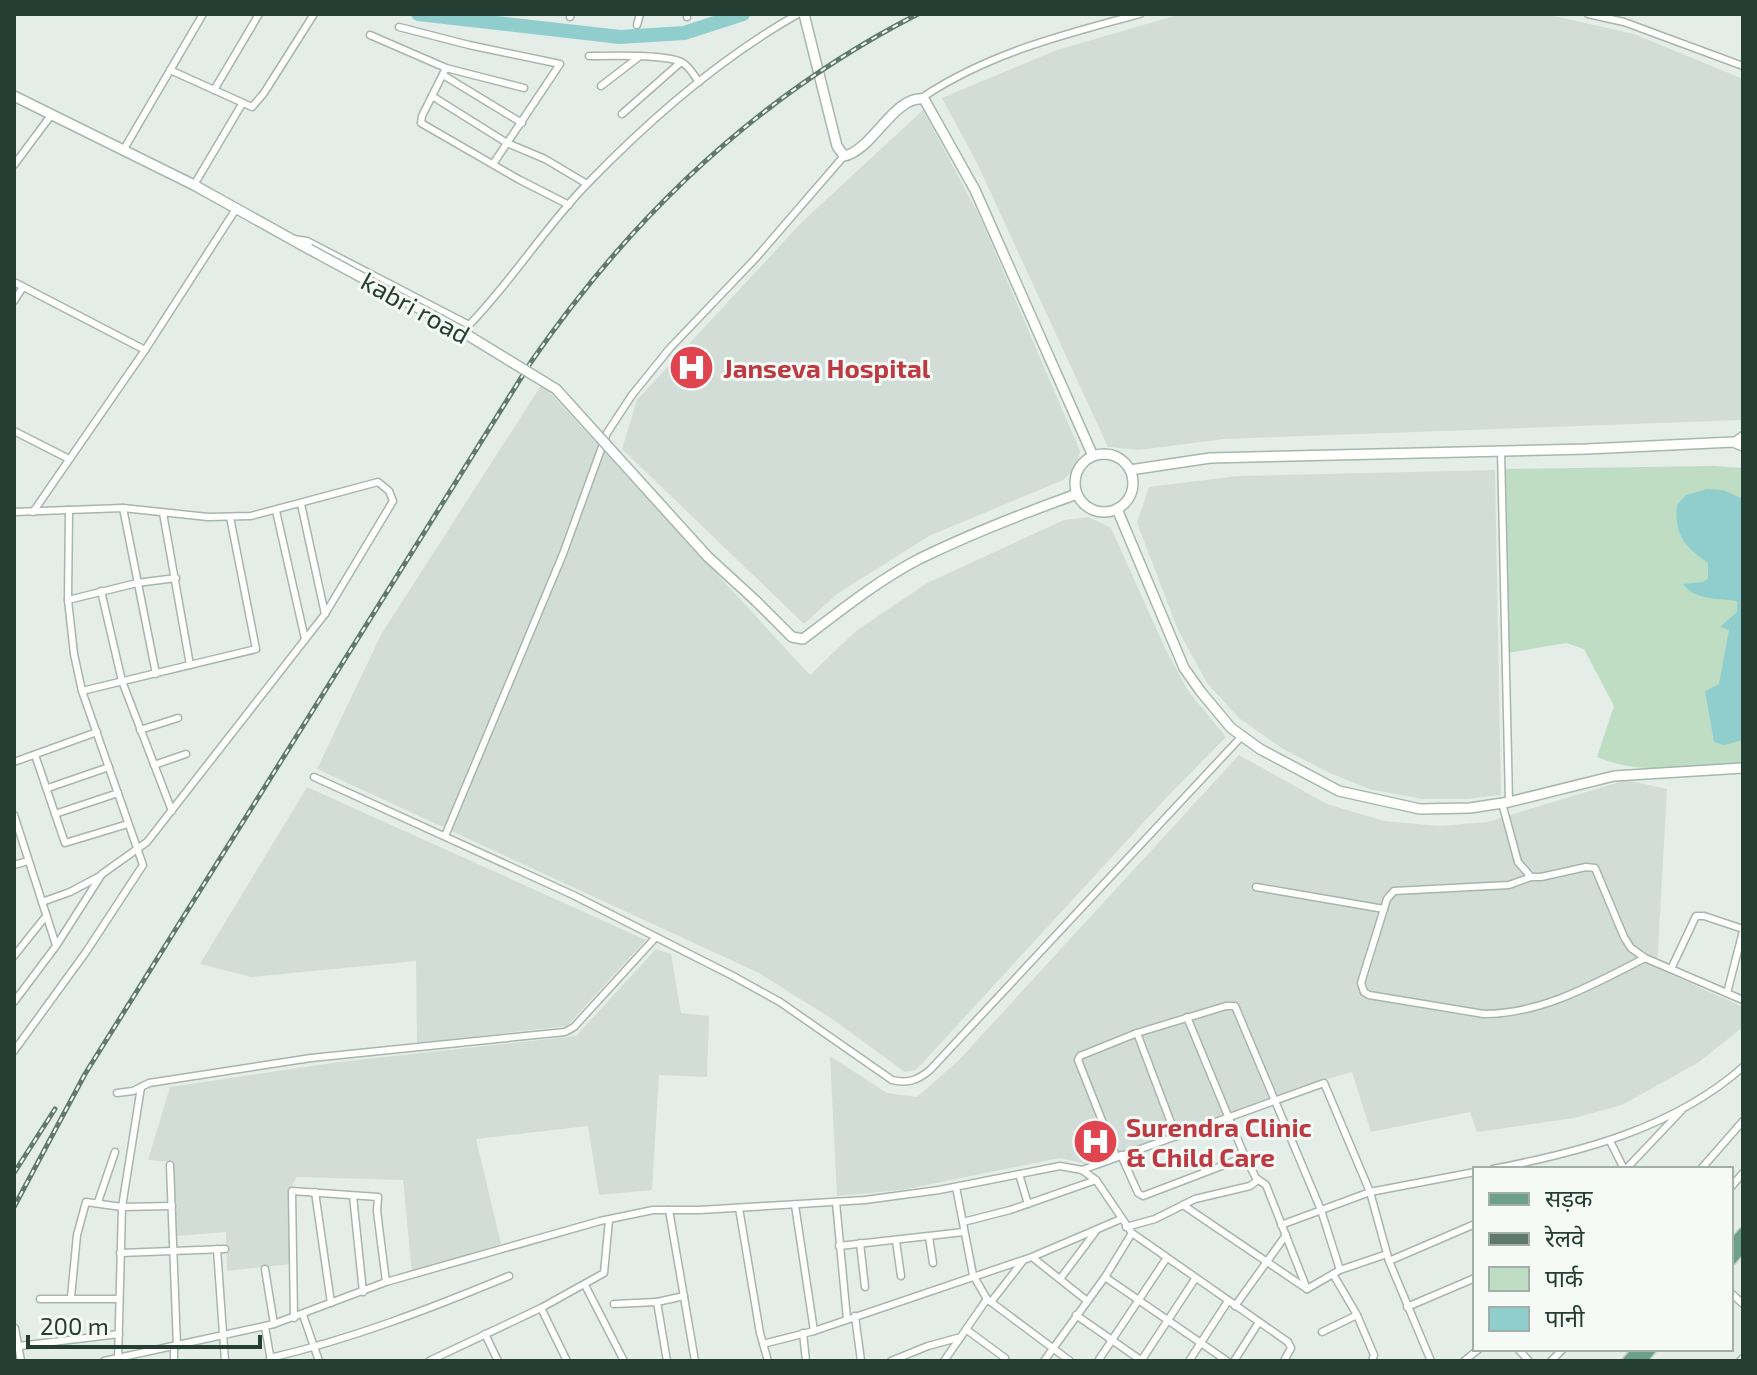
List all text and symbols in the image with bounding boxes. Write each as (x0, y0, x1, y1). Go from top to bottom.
street label: kabri road (356, 265, 476, 349)
hospital icon: Janseva Hospital (668, 343, 716, 391)
place label: Janseva Hospital (723, 352, 931, 383)
place label: Surendra Clinic & Child Care (1126, 1111, 1312, 1172)
hospital icon: Surendra Clinic & Child Care (1071, 1117, 1119, 1165)
legend (1473, 1167, 1733, 1351)
text: सड़क (1545, 1183, 1593, 1212)
text: रेलवे (1544, 1223, 1585, 1252)
text: पार्क (1545, 1263, 1584, 1292)
scale bar (28, 1299, 260, 1349)
text: पानी (1545, 1303, 1585, 1332)
text: 200 m (40, 1311, 109, 1340)

